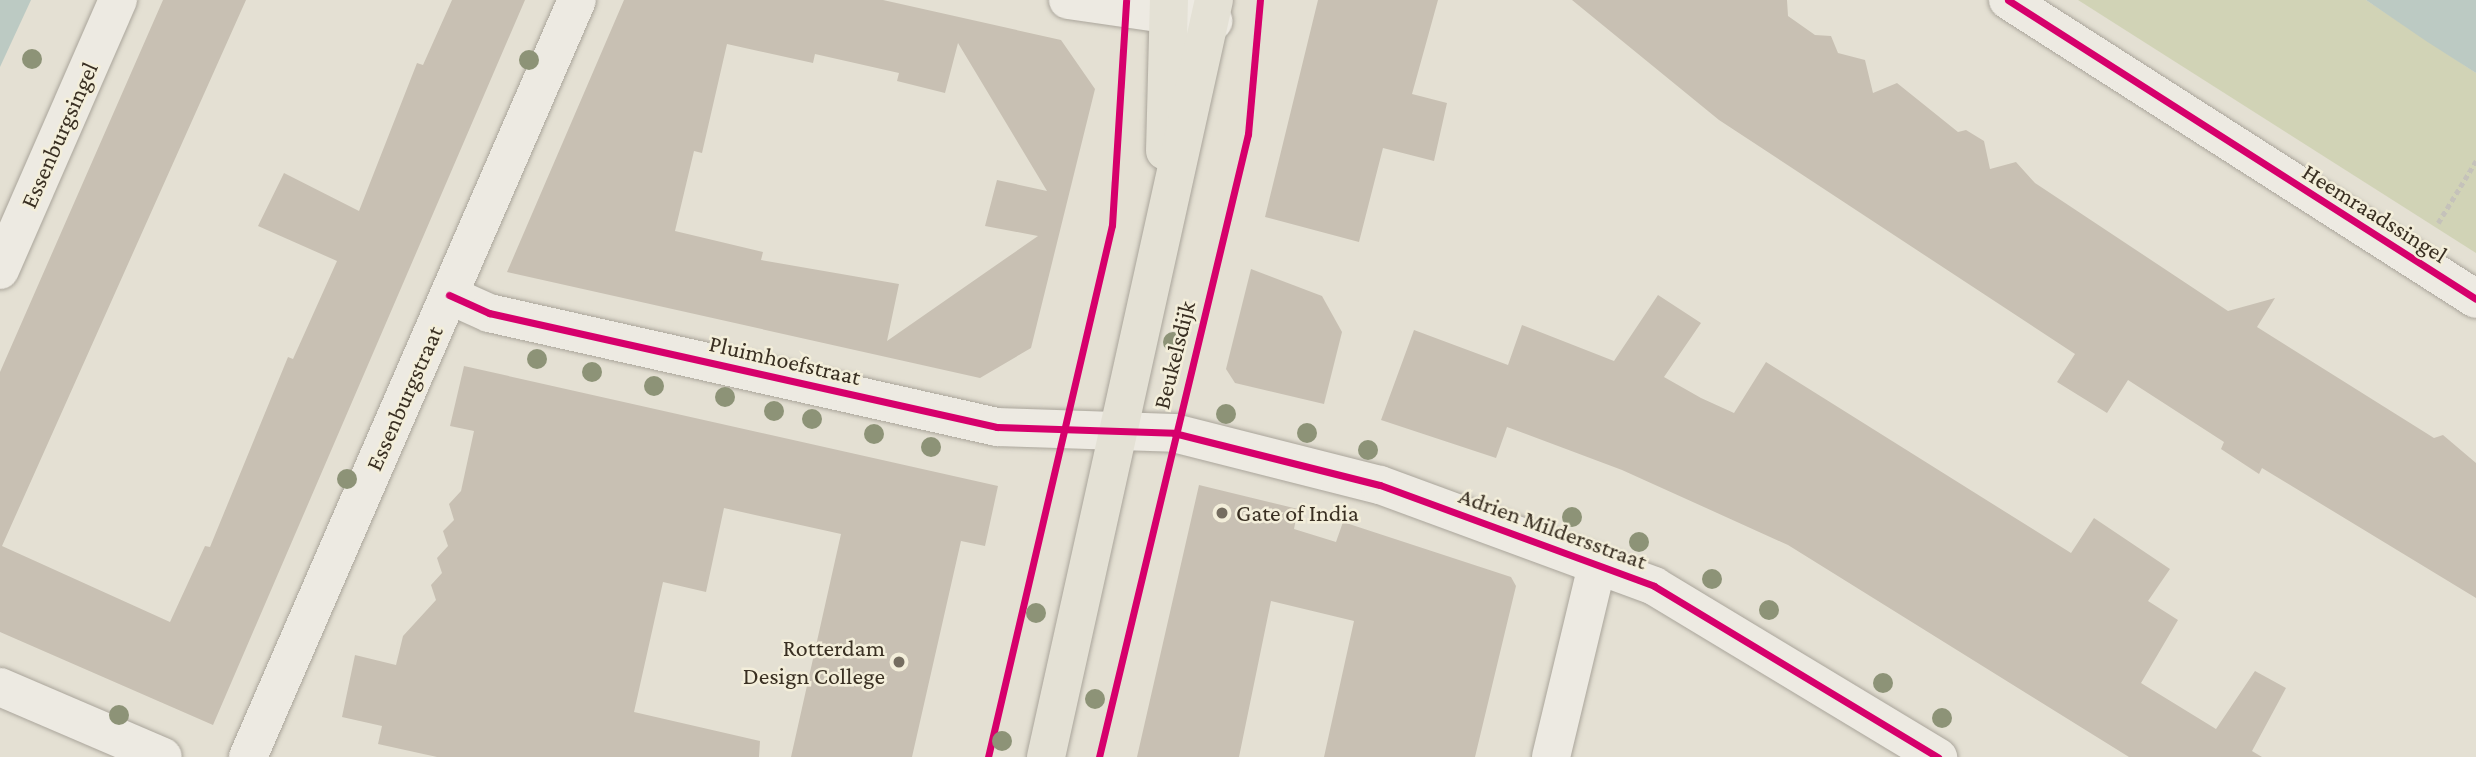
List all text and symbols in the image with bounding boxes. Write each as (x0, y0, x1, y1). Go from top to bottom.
street label: Essenburgsingel (14, 57, 104, 213)
street label: Heemraadssingel (2297, 157, 2453, 269)
street label: Beukelsdijk (1147, 298, 1201, 412)
street label: Essenburgstraat (359, 321, 449, 475)
street label: Pluimhoefstraat (706, 329, 864, 391)
street label: Adrien Mildersstraat (1455, 481, 1651, 575)
place label: Gate of India (1236, 499, 1359, 527)
marker: Gate of India (1214, 505, 1230, 521)
place label: Rotterdam Design College (743, 634, 885, 690)
marker: Rotterdam Design College (891, 654, 907, 670)

